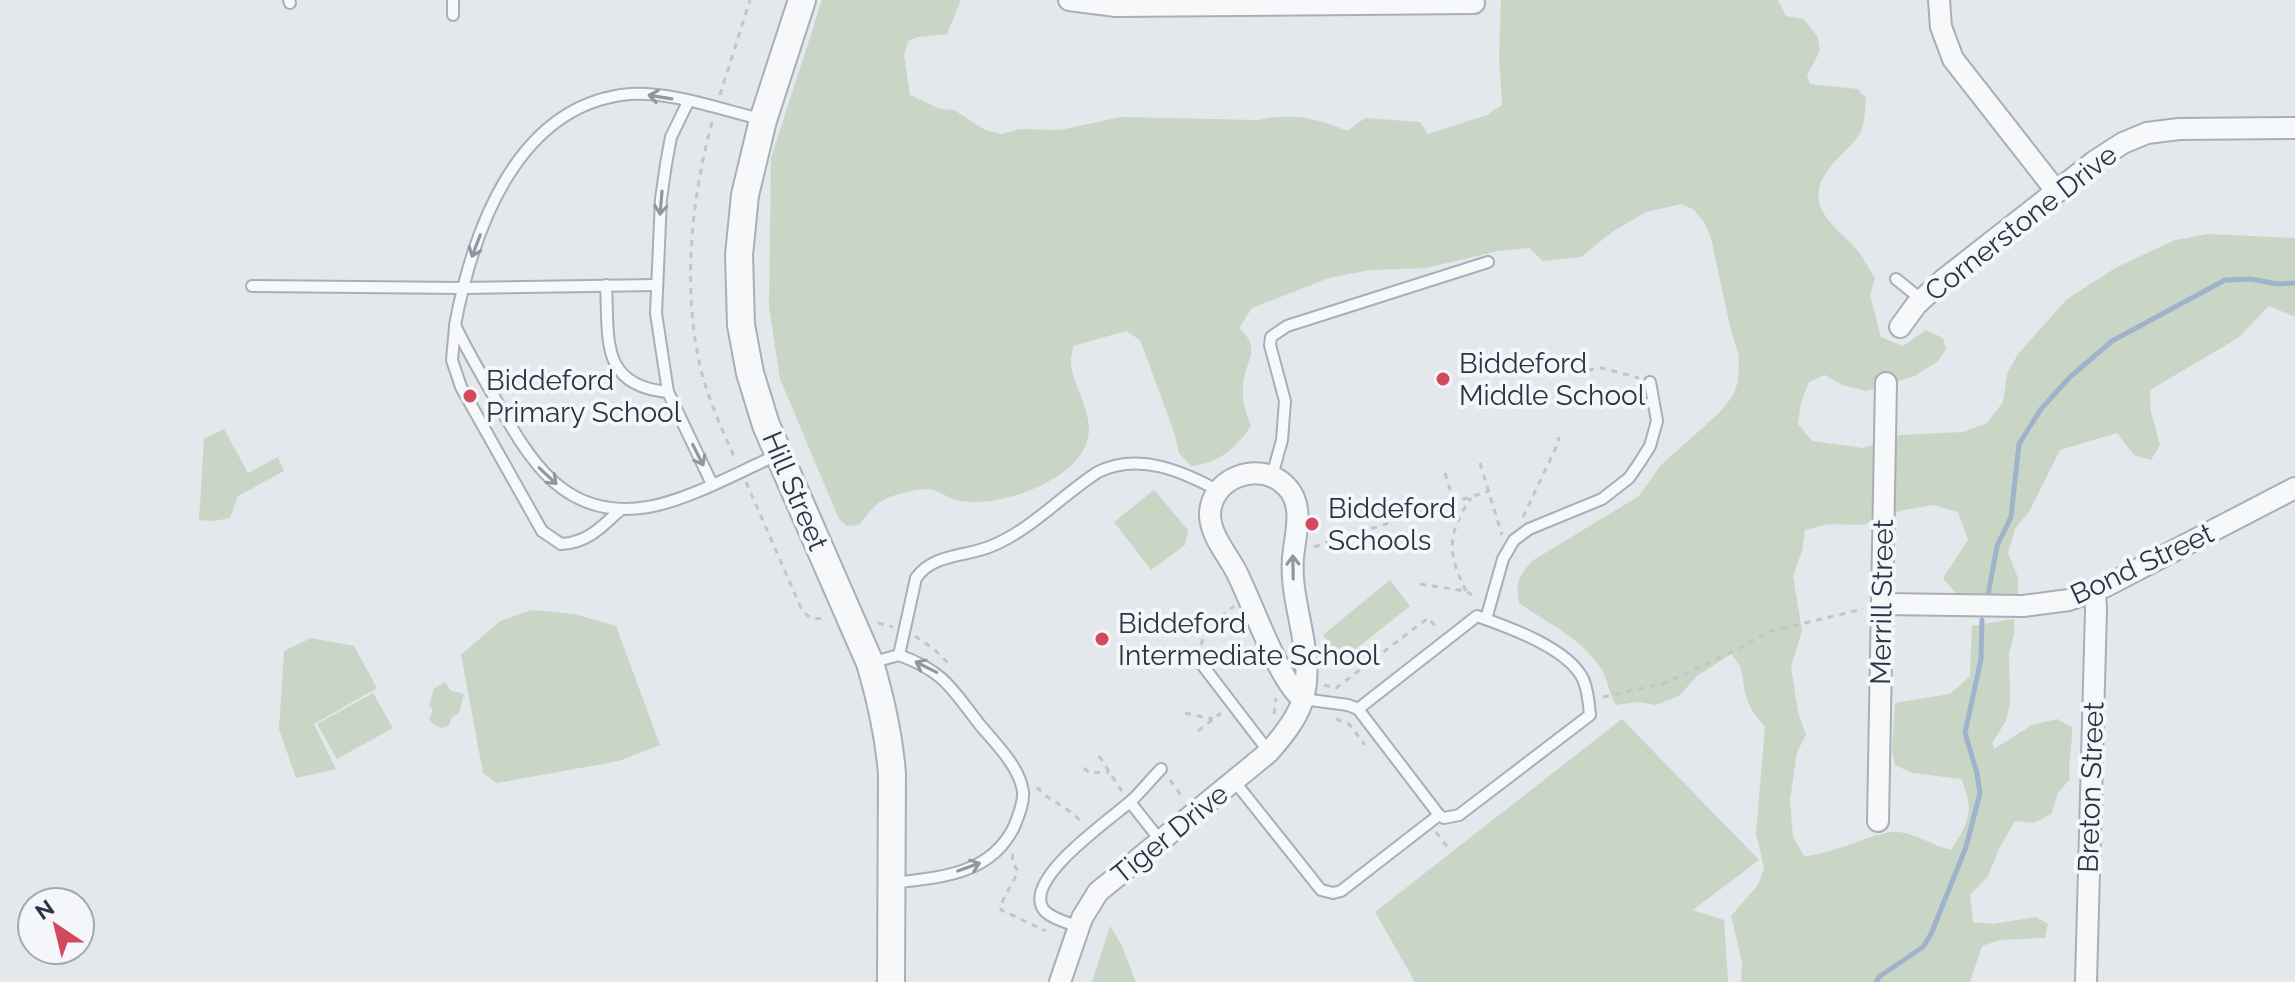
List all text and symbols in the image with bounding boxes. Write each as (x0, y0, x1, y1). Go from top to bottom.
one-way arrow (647, 88, 673, 103)
street label: Cornerstone Drive (1919, 138, 2123, 308)
one-way arrow (653, 189, 668, 216)
one-way arrow (468, 233, 482, 258)
place label: Biddeford Middle School (1459, 347, 1646, 412)
place label: Biddeford Primary School (486, 364, 682, 429)
marker: Biddeford Middle School (1434, 370, 1452, 388)
marker: Biddeford Primary School (461, 387, 479, 405)
street label: Hill Street (755, 427, 835, 556)
one-way arrow (690, 443, 706, 467)
one-way arrow (537, 467, 557, 485)
place label: Biddeford Schools (1328, 492, 1456, 557)
marker: Biddeford Schools (1303, 515, 1321, 533)
street label: Bond Street (2065, 516, 2219, 611)
street label: Merrill Street (1864, 518, 1900, 685)
one-way arrow (1286, 554, 1301, 581)
place label: Biddeford Intermediate School (1118, 607, 1380, 672)
marker: Biddeford Intermediate School (1093, 630, 1111, 648)
one-way arrow (915, 659, 939, 674)
street label: Breton Street (2072, 700, 2110, 873)
street label: Tiger Drive (1105, 777, 1235, 891)
one-way arrow (956, 859, 981, 874)
north arrow (16, 886, 96, 966)
text: N (30, 894, 59, 925)

